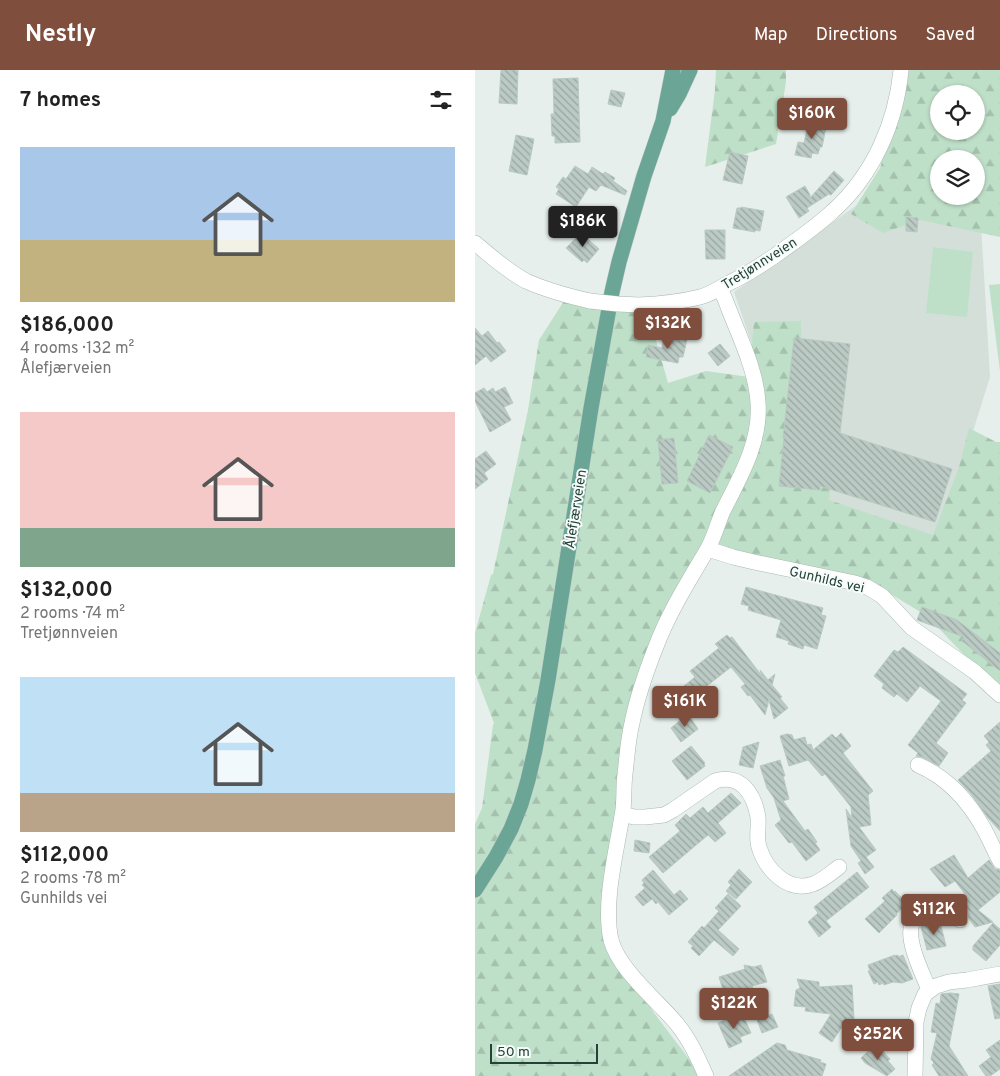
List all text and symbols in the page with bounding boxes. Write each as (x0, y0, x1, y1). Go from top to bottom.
text: Nestly (25, 20, 96, 50)
text: Map (754, 24, 788, 47)
text: Directions (816, 24, 898, 47)
text: Saved (926, 24, 975, 47)
map controls (930, 85, 985, 205)
button: locate (930, 85, 985, 140)
icon: filters (427, 86, 455, 114)
text: 7 homes (20, 87, 101, 114)
pin: $160K (777, 98, 847, 140)
text: $160K (788, 104, 836, 124)
button: layers (930, 150, 985, 205)
icon: home (193, 179, 283, 269)
pin: $186K (548, 206, 618, 248)
text: $186K (559, 212, 607, 232)
street label: Tretjønnveien (719, 234, 801, 294)
pin: $132K (633, 308, 703, 350)
text: $186,000 (20, 312, 114, 339)
text: $132K (645, 314, 691, 334)
text: 4 rooms · 132 m² (20, 339, 134, 359)
text: Ålefjærveien (20, 359, 112, 379)
icon: home (193, 444, 283, 534)
street label: Ålefjærveien (562, 468, 591, 550)
street label: Gunhilds vei (787, 564, 866, 597)
text: $132,000 (20, 577, 113, 604)
text: 2 rooms · 74 m² (20, 604, 125, 624)
text: Tretjønnveien (20, 624, 118, 644)
pin: $161K (650, 686, 720, 728)
text: $161K (663, 692, 707, 712)
icon: home (193, 709, 283, 799)
text: $112,000 (20, 842, 109, 869)
text: 2 rooms · 78 m² (20, 869, 126, 889)
text: Gunhilds vei (20, 889, 107, 909)
pin: $112K (899, 894, 969, 936)
text: $112K (912, 900, 956, 920)
pin: $122K (699, 988, 769, 1030)
text: $122K (711, 994, 757, 1014)
pin: $252K (843, 1018, 913, 1061)
text: $252K (853, 1025, 903, 1045)
scale bar (490, 1041, 597, 1064)
text: 50 m (497, 1044, 530, 1061)

